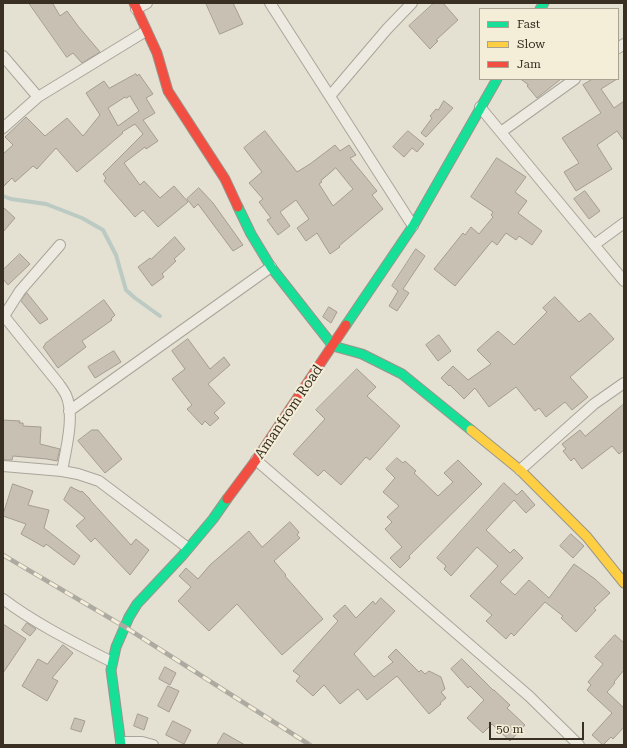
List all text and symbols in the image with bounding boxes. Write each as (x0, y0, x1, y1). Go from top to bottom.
legend (479, 8, 619, 80)
text: Fast (517, 17, 540, 31)
text: Slow (517, 37, 545, 51)
text: Jam (517, 57, 541, 71)
street label: Amanfrom Road (251, 362, 327, 462)
scale bar (491, 714, 586, 740)
text: 50 m (496, 722, 523, 736)

